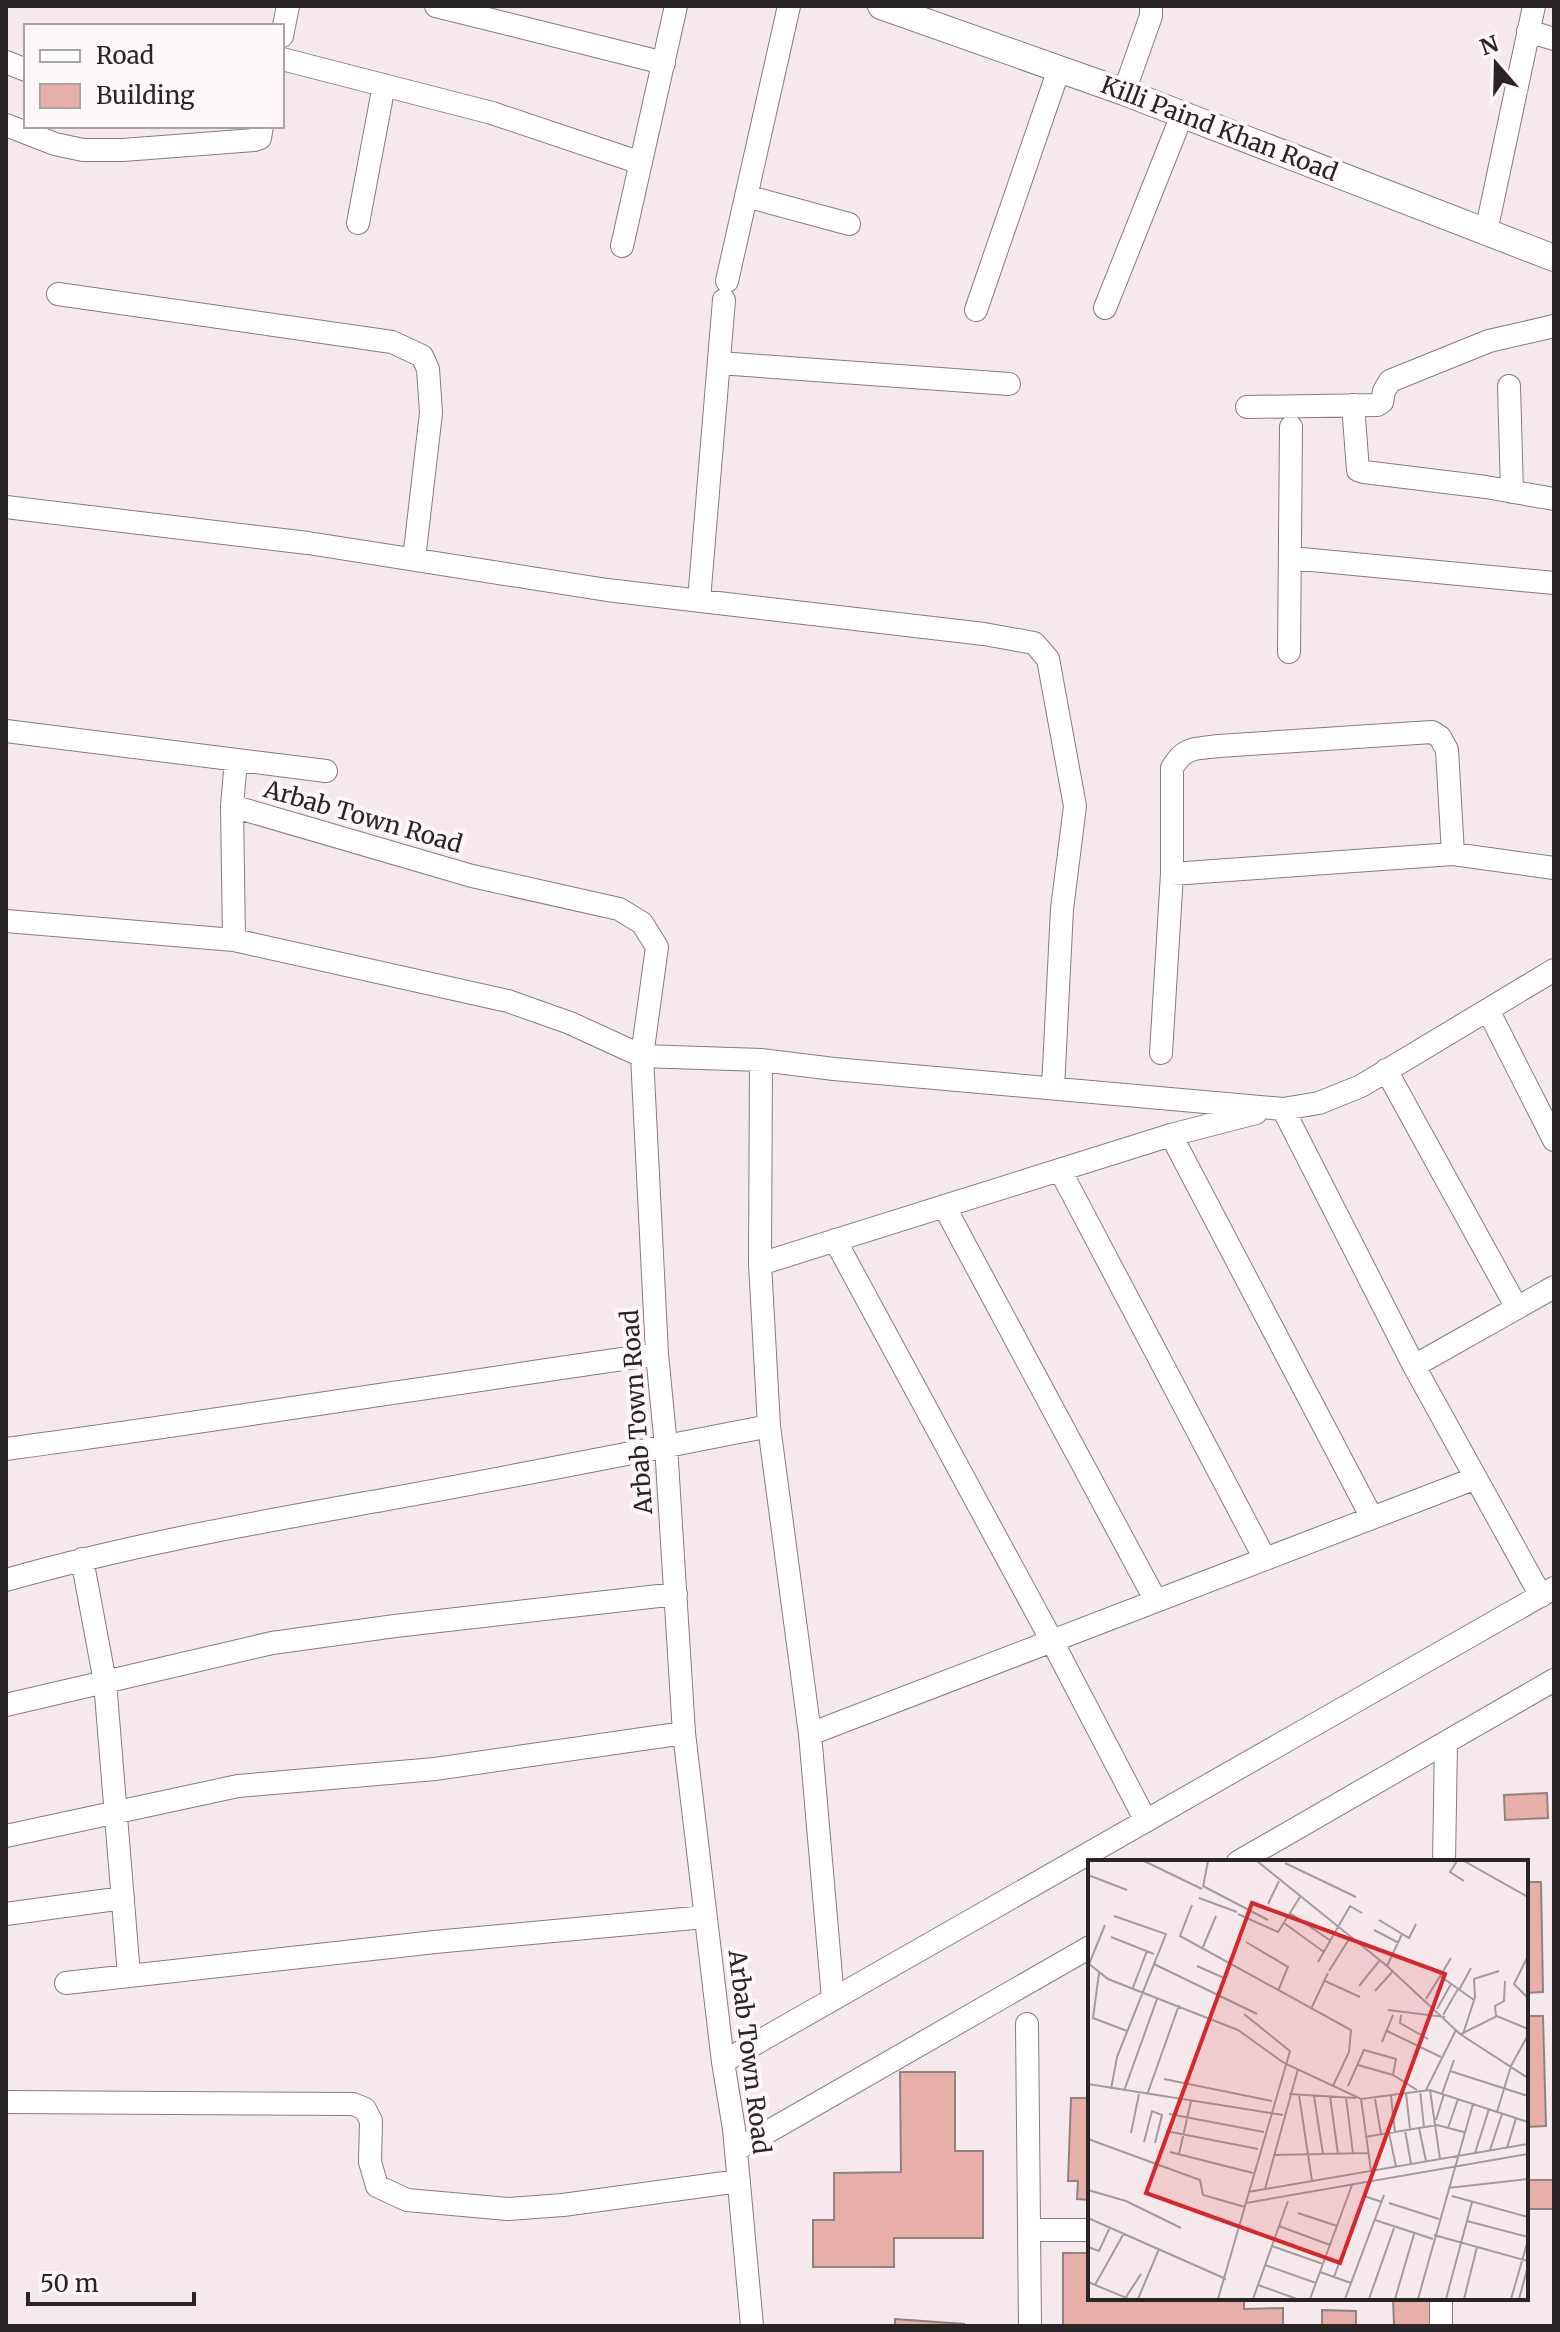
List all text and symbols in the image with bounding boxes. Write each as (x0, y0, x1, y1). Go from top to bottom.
legend (24, 24, 284, 128)
north arrow (1456, 24, 1536, 104)
text: N (1476, 29, 1503, 61)
text: Road (96, 40, 154, 71)
street label: Killi Paind Khan Road (1096, 69, 1342, 188)
text: Building (96, 80, 195, 111)
street label: Arbab Town Road (259, 773, 466, 860)
street label: Arbab Town Road (614, 1309, 659, 1516)
inset map (1088, 1860, 1528, 2300)
street label: Arbab Town Road (721, 1947, 777, 2156)
scale bar (28, 2256, 194, 2306)
text: 50 m (40, 2268, 99, 2299)

